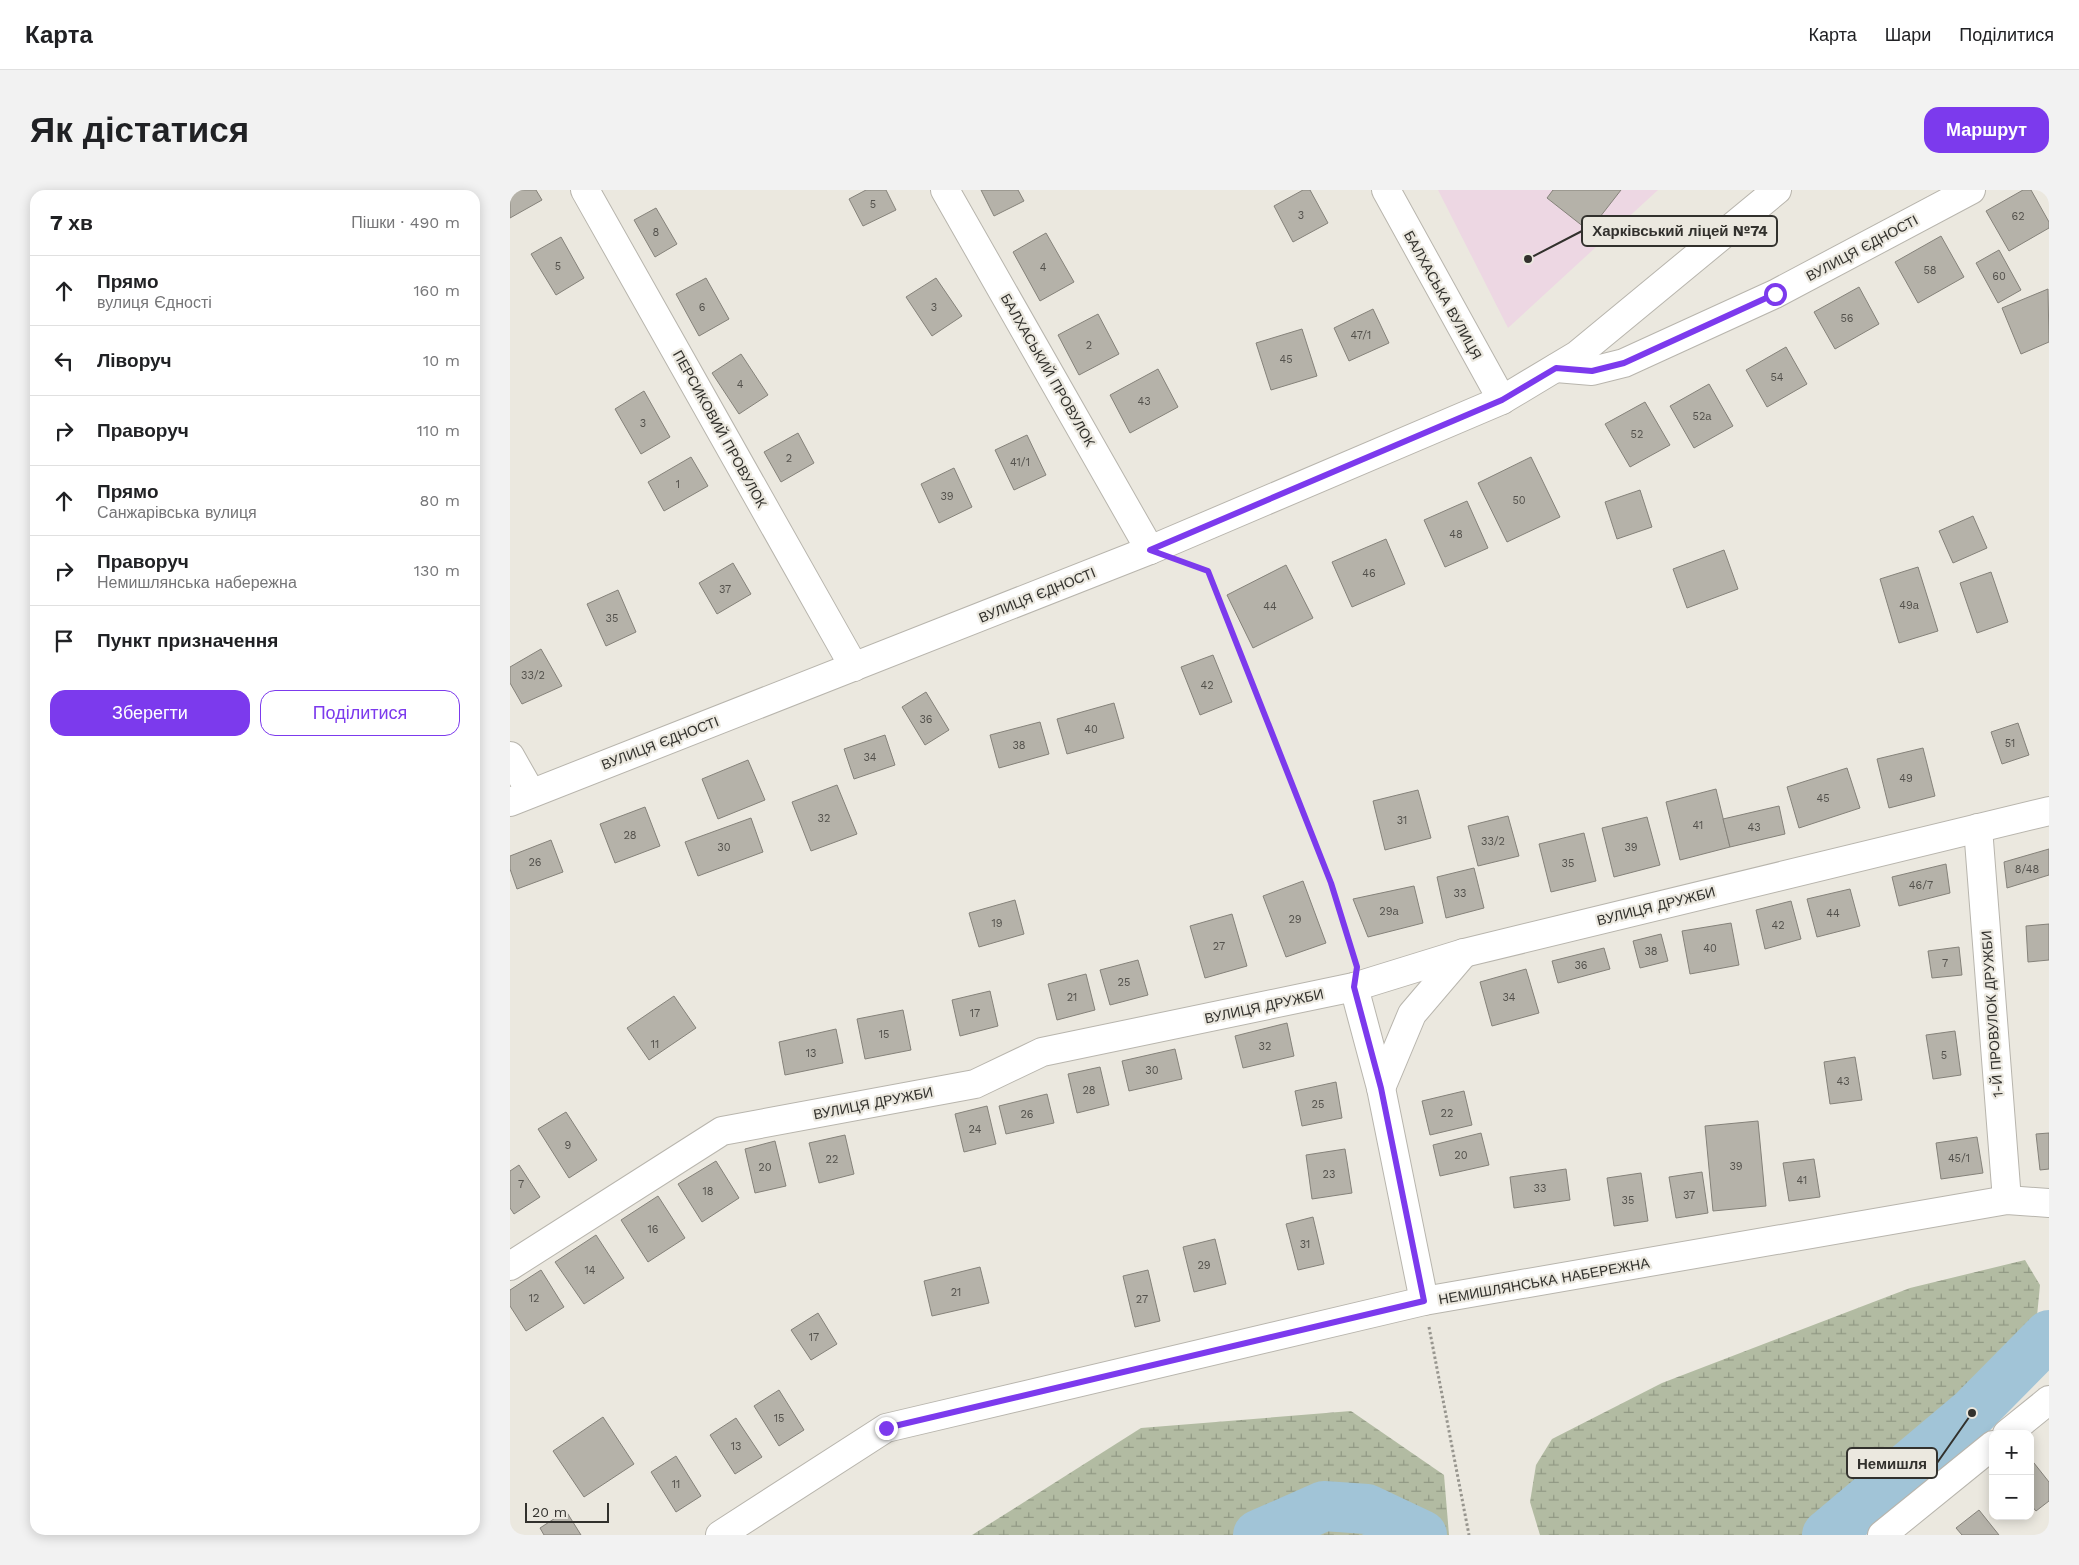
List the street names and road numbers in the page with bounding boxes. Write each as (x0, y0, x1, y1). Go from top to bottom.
street label: ВУЛИЦЯ ЄДНОСТІ (1803, 212, 1921, 284)
street label: БАЛХАСЬКА ВУЛИЦЯ (1401, 228, 1485, 362)
street label: БАЛХАСЬКИЙ ПРОВУЛОК (998, 290, 1100, 450)
street label: ПЕРСИКОВИЙ ПРОВУЛОК (670, 347, 771, 511)
street label: ВУЛИЦЯ ЄДНОСТІ (976, 564, 1098, 626)
street label: ВУЛИЦЯ ЄДНОСТІ (599, 713, 721, 773)
street label: ВУЛИЦЯ ДРУЖБИ (1595, 884, 1717, 928)
street label: 1-Й ПРОВУЛОК ДРУЖБИ (1977, 930, 2006, 1098)
street label: ВУЛИЦЯ ДРУЖБИ (1203, 986, 1325, 1026)
street label: ВУЛИЦЯ ДРУЖБИ (812, 1084, 934, 1122)
street label: НЕМИШЛЯНСЬКА НАБЕРЕЖНА (1437, 1254, 1651, 1307)

